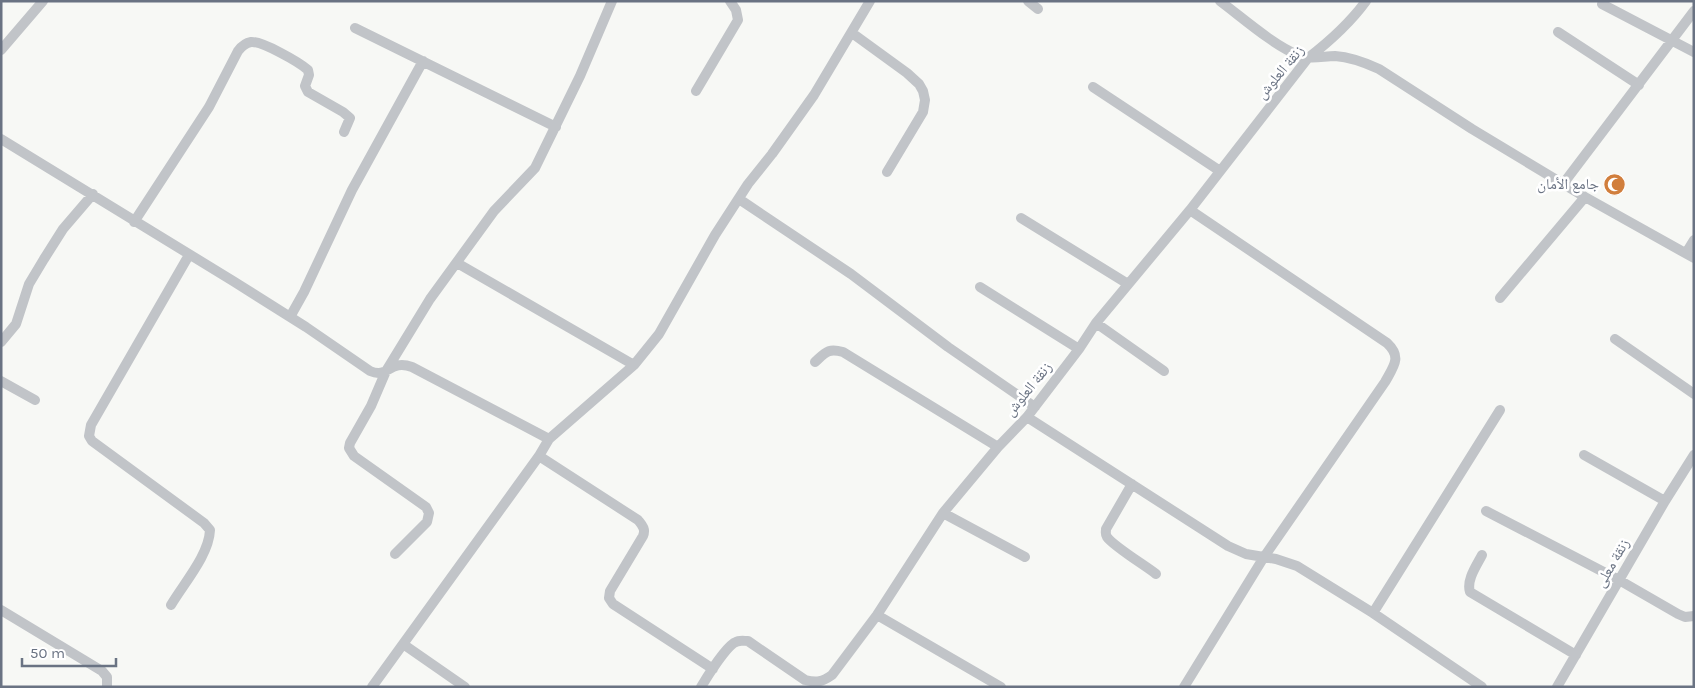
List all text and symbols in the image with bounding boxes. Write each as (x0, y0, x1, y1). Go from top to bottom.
street label: زنقة العلوش (1252, 41, 1309, 103)
mosque icon: جامع الأمان (1603, 172, 1627, 196)
place label: جامع الأمان (1537, 175, 1599, 194)
street label: زنقة العلوش (1001, 358, 1056, 421)
street label: زنقة معلى (1591, 535, 1634, 591)
scale bar (22, 636, 116, 668)
text: 50 m (30, 644, 65, 662)

